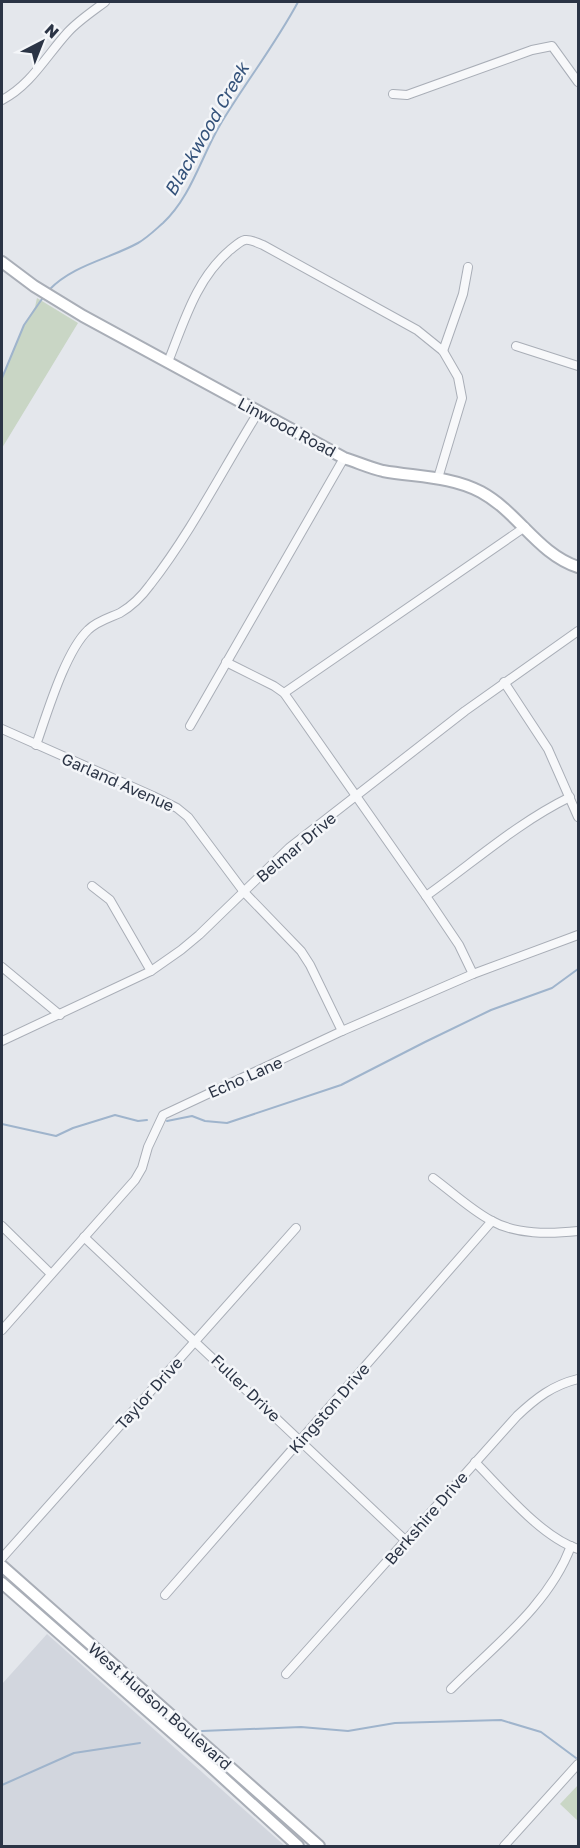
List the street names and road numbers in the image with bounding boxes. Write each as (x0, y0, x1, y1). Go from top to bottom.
street label: Linwood Road (235, 393, 339, 461)
street label: Garland Avenue (59, 748, 177, 816)
street label: Belmar Drive (252, 808, 340, 886)
street label: Echo Lane (205, 1052, 285, 1102)
street label: Fuller Drive (207, 1350, 285, 1426)
street label: Taylor Drive (111, 1353, 187, 1433)
street label: Kingston Drive (284, 1359, 374, 1457)
street label: Berkshire Drive (380, 1467, 472, 1569)
street label: West Hudson Boulevard (84, 1638, 236, 1774)

